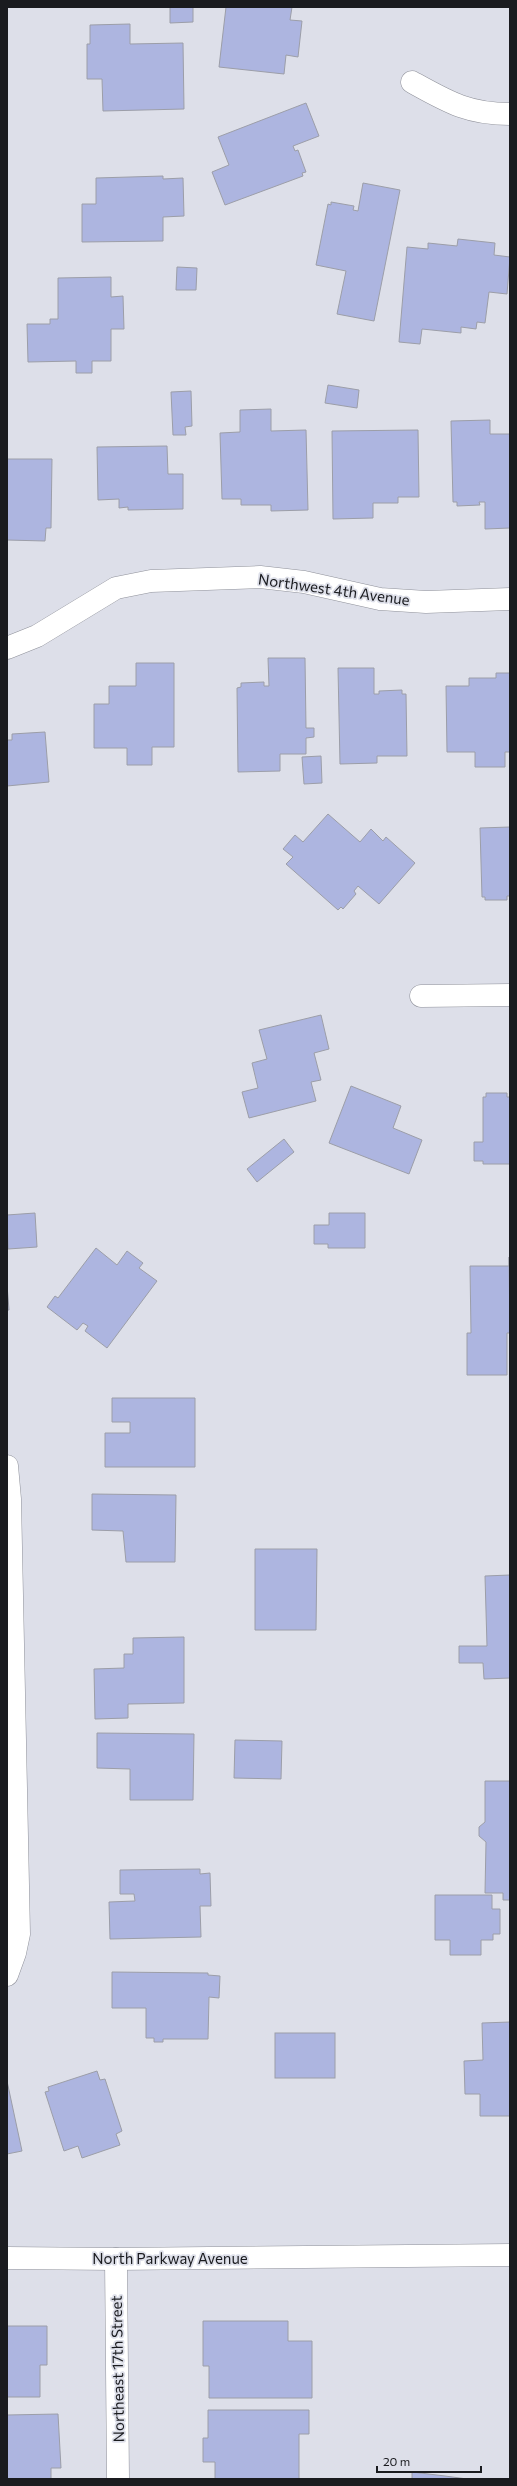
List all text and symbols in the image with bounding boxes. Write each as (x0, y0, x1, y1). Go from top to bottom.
street label: Northwest 4th Avenue (257, 569, 411, 609)
street label: North Parkway Avenue (92, 2249, 248, 2267)
street label: Northeast 17th Street (107, 2295, 127, 2443)
scale bar (377, 2448, 481, 2474)
text: 20 m (383, 2454, 410, 2468)

